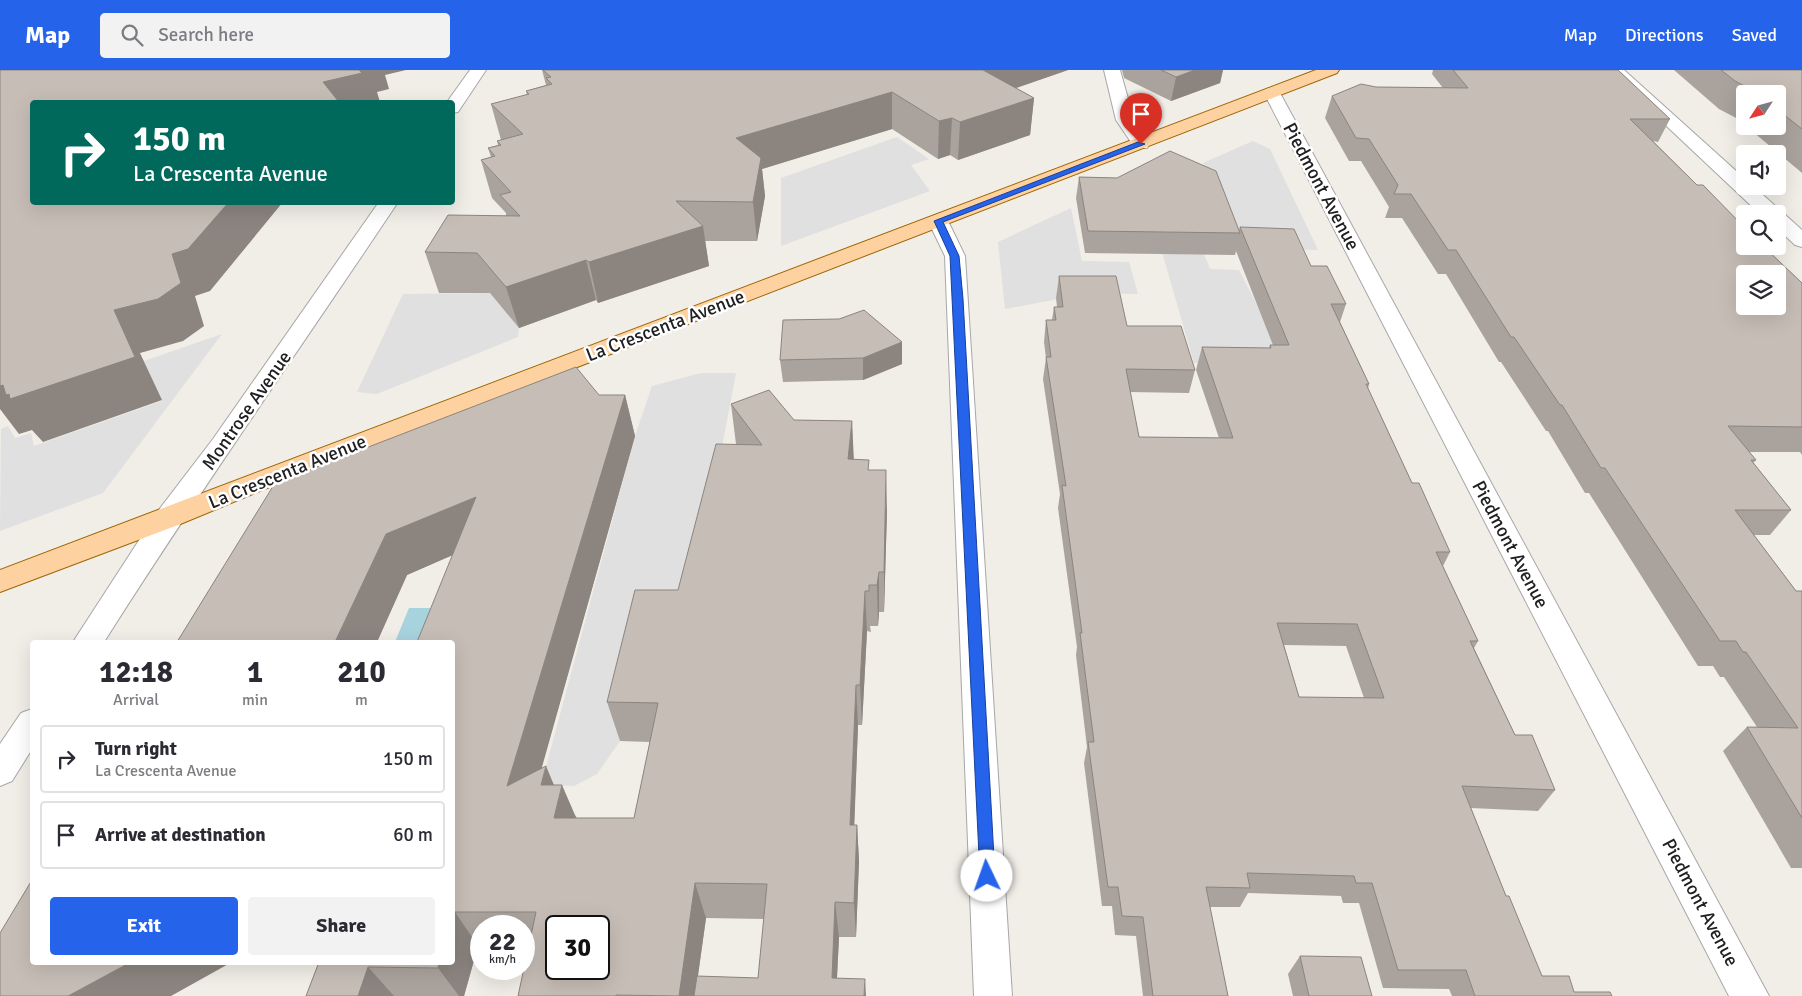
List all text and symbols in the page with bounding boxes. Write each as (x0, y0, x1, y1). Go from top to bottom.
search box (100, 13, 450, 58)
text: Map (25, 20, 70, 50)
icon: search (118, 21, 146, 49)
text: Search here (158, 23, 254, 47)
text: Map (1564, 24, 1597, 46)
text: Directions (1625, 24, 1704, 46)
text: Saved (1732, 24, 1777, 46)
north arrow (1736, 85, 1786, 135)
map controls (1736, 85, 1786, 315)
pin (1120, 93, 1162, 144)
icon: arrive (1127, 100, 1155, 128)
text: 150 m (133, 117, 226, 160)
street label: Piedmont Avenue (1277, 119, 1365, 254)
icon: right (50, 120, 115, 185)
button: sound (1736, 145, 1786, 195)
text: La Crescenta Avenue (133, 160, 328, 187)
button: search (1736, 205, 1786, 255)
button: layers (1736, 265, 1786, 315)
street label: La Crescenta Avenue (583, 285, 748, 367)
street label: Montrose Avenue (197, 346, 297, 475)
street label: La Crescenta Avenue (205, 429, 370, 515)
street label: Piedmont Avenue (1466, 477, 1554, 612)
text: 12:18 (99, 654, 173, 691)
text: 1 (247, 654, 263, 691)
text: 210 (337, 654, 386, 691)
text: Arrival (113, 690, 159, 710)
text: min (242, 690, 268, 710)
text: m (355, 690, 368, 710)
text: Turn right (95, 737, 177, 761)
icon: right (52, 745, 80, 773)
text: 150 m (383, 747, 433, 771)
text: La Crescenta Avenue (95, 761, 237, 781)
icon: arrive (52, 821, 80, 849)
text: Arrive at destination (95, 823, 266, 847)
text: 60 m (393, 823, 433, 847)
street label: Piedmont Avenue (1656, 835, 1744, 970)
position arrow (960, 849, 1012, 901)
button: Exit (50, 897, 238, 955)
button: Share (248, 897, 435, 955)
speed limit sign: 30 (545, 915, 610, 980)
text: 22 (489, 926, 516, 957)
text: km/h (489, 952, 516, 967)

